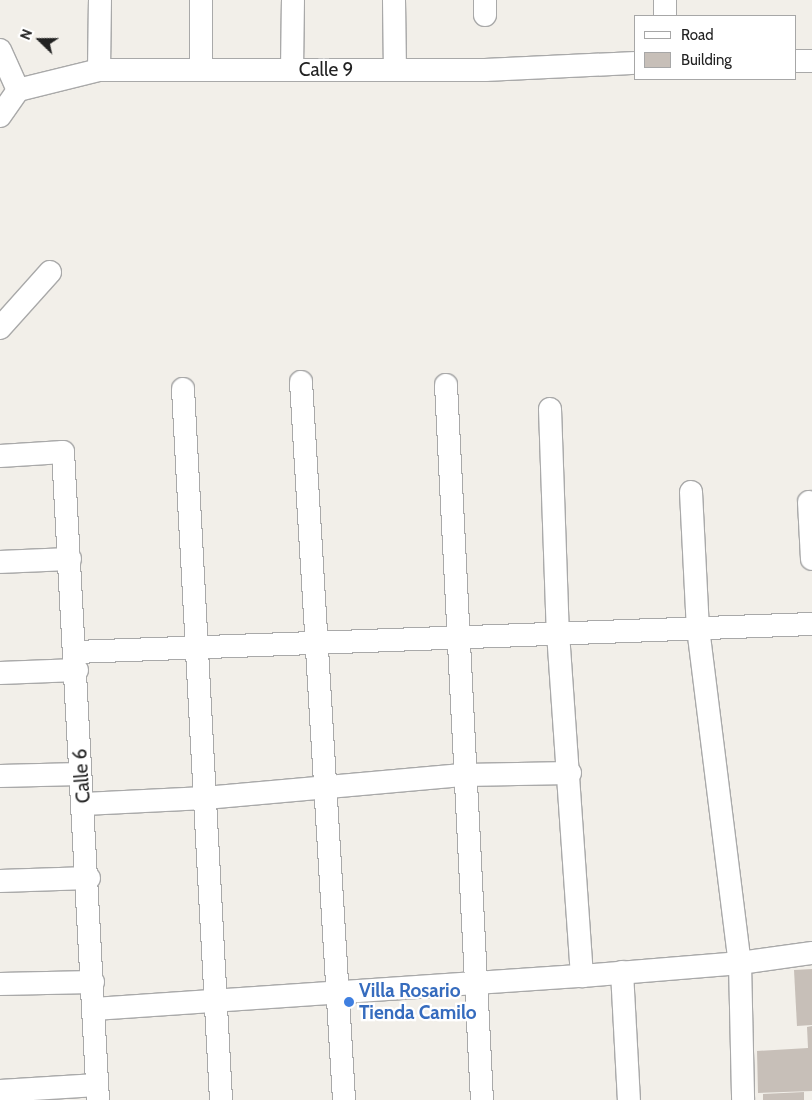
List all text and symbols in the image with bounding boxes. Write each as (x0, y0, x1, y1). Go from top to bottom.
north arrow (15, 15, 65, 65)
legend (634, 15, 797, 80)
text: N (16, 26, 36, 42)
text: Road (681, 26, 714, 44)
text: Building (681, 51, 732, 69)
street label: Calle 9 (299, 59, 353, 81)
street label: Calle 6 (69, 748, 95, 804)
place label: Villa Rosario Tienda Camilo (359, 980, 477, 1024)
marker: Villa Rosario Tienda Camilo (343, 996, 355, 1008)

